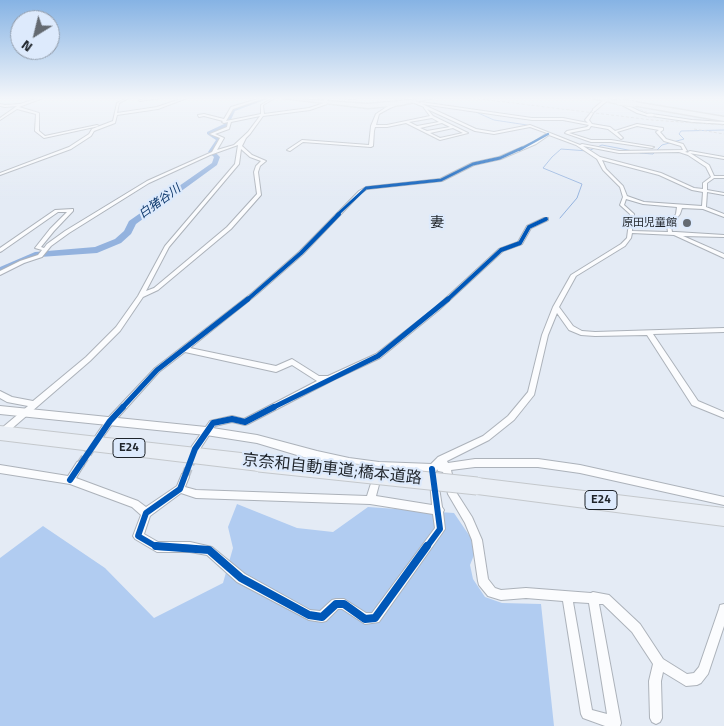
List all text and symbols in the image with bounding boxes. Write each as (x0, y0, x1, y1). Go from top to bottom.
north arrow (10, 10, 60, 60)
text: N (16, 35, 37, 58)
water label: 白猪谷川 (136, 182, 184, 222)
district label: 妻 (430, 216, 444, 232)
place label: 原田児童館 (622, 216, 677, 230)
marker: 原田児童館 (681, 217, 693, 229)
road number: E24 (113, 438, 145, 458)
street label: 京奈和自動車道;橋本道路 (242, 451, 422, 489)
road number: E24 (585, 490, 617, 510)

